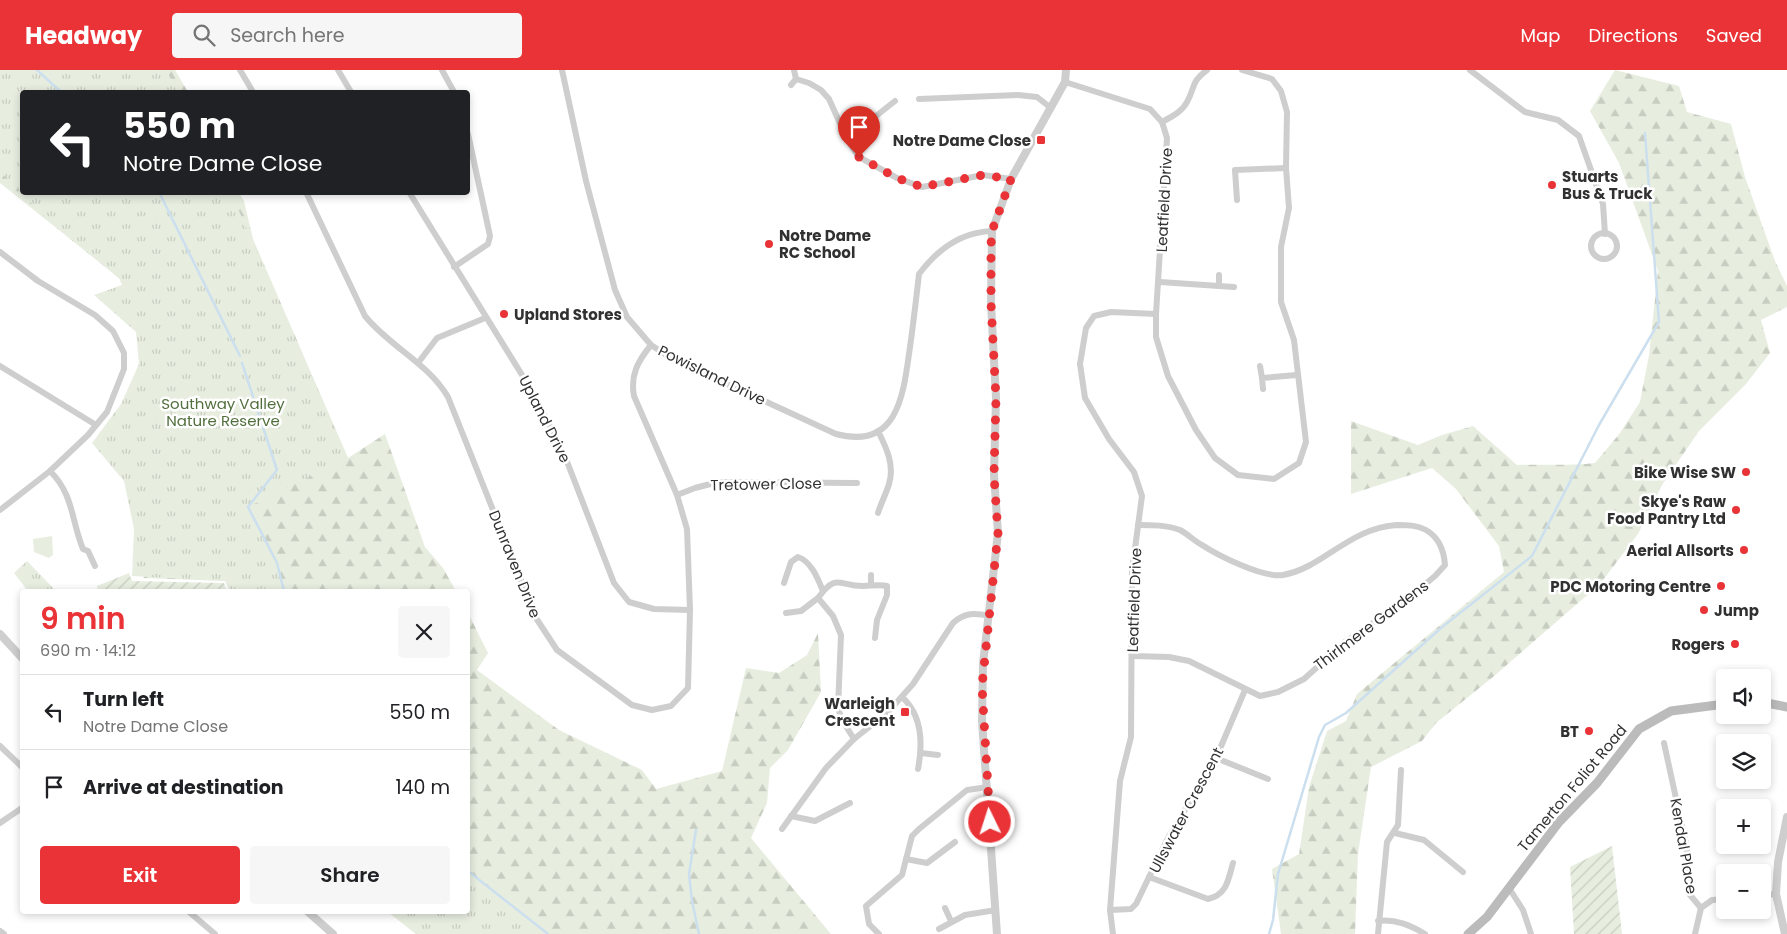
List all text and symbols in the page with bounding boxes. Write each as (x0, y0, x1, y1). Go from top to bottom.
search box (172, 13, 522, 58)
text: Headway (25, 19, 142, 52)
icon: search (190, 21, 218, 49)
text: Search here (230, 22, 345, 49)
text: Map (1521, 23, 1560, 48)
text: Directions (1588, 23, 1678, 48)
text: Saved (1706, 23, 1762, 48)
text: 550 m (123, 101, 236, 150)
pin (838, 106, 880, 157)
icon: left (40, 110, 105, 175)
icon: arrive (845, 113, 873, 141)
place label: Notre Dame Close (893, 130, 1031, 151)
marker: Notre Dame Close (1035, 134, 1047, 146)
street label: Leatfield Drive (1151, 147, 1177, 253)
text: Notre Dame Close (123, 148, 322, 179)
place label: Stuarts Bus & Truck (1562, 166, 1653, 204)
marker: Stuarts Bus & Truck (1546, 179, 1558, 191)
place label: Notre Dame RC School (779, 225, 871, 263)
marker: Notre Dame RC School (763, 238, 775, 250)
place label: Upland Stores (514, 304, 622, 325)
marker: Upland Stores (498, 308, 510, 320)
street label: Powisland Drive (655, 340, 769, 410)
street label: Upland Drive (514, 372, 576, 466)
park label: Southway Valley Nature Reserve (161, 393, 285, 431)
place label: Bike Wise SW (1634, 462, 1736, 483)
marker: Bike Wise SW (1740, 466, 1752, 478)
street label: Tretower Close (710, 473, 822, 495)
place label: Skye's Raw Food Pantry Ltd (1607, 491, 1726, 529)
marker: Skye's Raw Food Pantry Ltd (1730, 504, 1742, 516)
street label: Dunraven Drive (484, 507, 546, 621)
place label: Aerial Allsorts (1626, 540, 1734, 561)
marker: Aerial Allsorts (1738, 544, 1750, 556)
street label: Leatfield Drive (1122, 547, 1146, 653)
street label: Thirlmere Gardens (1309, 575, 1433, 675)
place label: PDC Motoring Centre (1550, 576, 1711, 597)
marker: PDC Motoring Centre (1715, 580, 1727, 592)
text: 9 min (40, 597, 126, 640)
place label: Jump (1714, 600, 1759, 621)
marker: Jump (1698, 604, 1710, 616)
button: close (398, 606, 450, 658)
place label: Rogers (1671, 634, 1725, 655)
marker: Rogers (1729, 638, 1741, 650)
text: 690 m · 14:12 (40, 639, 136, 662)
map controls (1716, 669, 1771, 919)
button: sound (1716, 669, 1771, 724)
text: Turn left (83, 686, 164, 713)
place label: Warleigh Crescent (824, 693, 895, 731)
icon: left (40, 698, 68, 726)
text: 550 m (390, 699, 450, 726)
marker: Warleigh Crescent (899, 706, 911, 718)
text: Notre Dame Close (83, 715, 228, 738)
street label: Tamerton Foliot Road (1513, 720, 1631, 856)
place label: BT (1560, 721, 1579, 742)
marker: BT (1583, 725, 1595, 737)
button: layers (1716, 734, 1771, 789)
street label: Ullswater Crescent (1144, 743, 1228, 877)
icon: arrive (40, 773, 68, 801)
text: Arrive at destination (83, 774, 284, 801)
text: 140 m (395, 774, 450, 801)
position arrow (963, 795, 1015, 847)
street label: Kendal Place (1665, 797, 1703, 895)
button: + (1716, 799, 1771, 854)
button: Exit (40, 846, 240, 904)
button: Share (250, 846, 450, 904)
button: − (1716, 864, 1771, 919)

